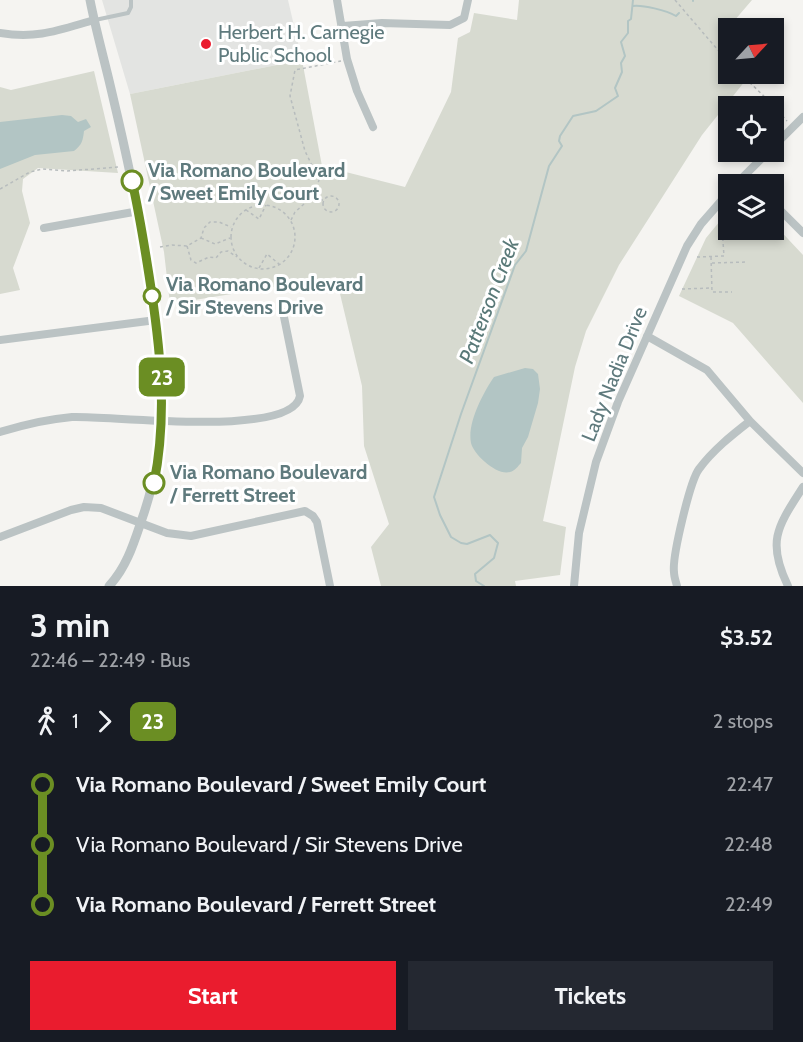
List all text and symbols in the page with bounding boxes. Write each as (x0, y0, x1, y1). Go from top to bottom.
north arrow (718, 18, 784, 84)
map controls (718, 18, 784, 240)
place label: Herbert H. Carnegie Public School (218, 20, 385, 67)
marker: Herbert H. Carnegie Public School (199, 37, 213, 51)
button: locate (718, 96, 784, 162)
place label: Via Romano Boulevard / Sweet Emily Court (147, 158, 345, 205)
marker: Via Romano Boulevard / Sweet Emily Court (121, 170, 143, 192)
button: layers (718, 174, 784, 240)
water label: Patterson Creek (453, 234, 524, 367)
place label: Via Romano Boulevard / Sir Stevens Drive (165, 272, 363, 319)
marker: Via Romano Boulevard / Sir Stevens Drive (143, 287, 161, 305)
street label: Lady Nadia Drive (576, 303, 652, 445)
line badge: 23 (135, 358, 189, 397)
text: 23 (151, 365, 173, 390)
place label: Via Romano Boulevard / Ferrett Street (169, 460, 367, 507)
marker: Via Romano Boulevard / Ferrett Street (143, 472, 165, 494)
text: 3 min (30, 605, 110, 645)
text: $3.52 (720, 624, 773, 651)
text: 22:46 – 22:49 · Bus (30, 648, 190, 672)
icon: walk (30, 705, 63, 738)
icon: forward (88, 705, 121, 738)
text: 1 (72, 709, 79, 733)
text: 23 (142, 709, 164, 734)
text: 2 stops (713, 709, 773, 733)
text: Via Romano Boulevard / Sweet Emily Court (76, 771, 486, 798)
text: 22:47 (726, 772, 773, 796)
text: Via Romano Boulevard / Sir Stevens Drive (76, 831, 463, 858)
text: 22:48 (724, 832, 773, 856)
text: Via Romano Boulevard / Ferrett Street (76, 891, 436, 918)
text: 22:49 (725, 892, 773, 916)
button: Start (30, 961, 396, 1030)
button: Tickets (408, 961, 773, 1030)

